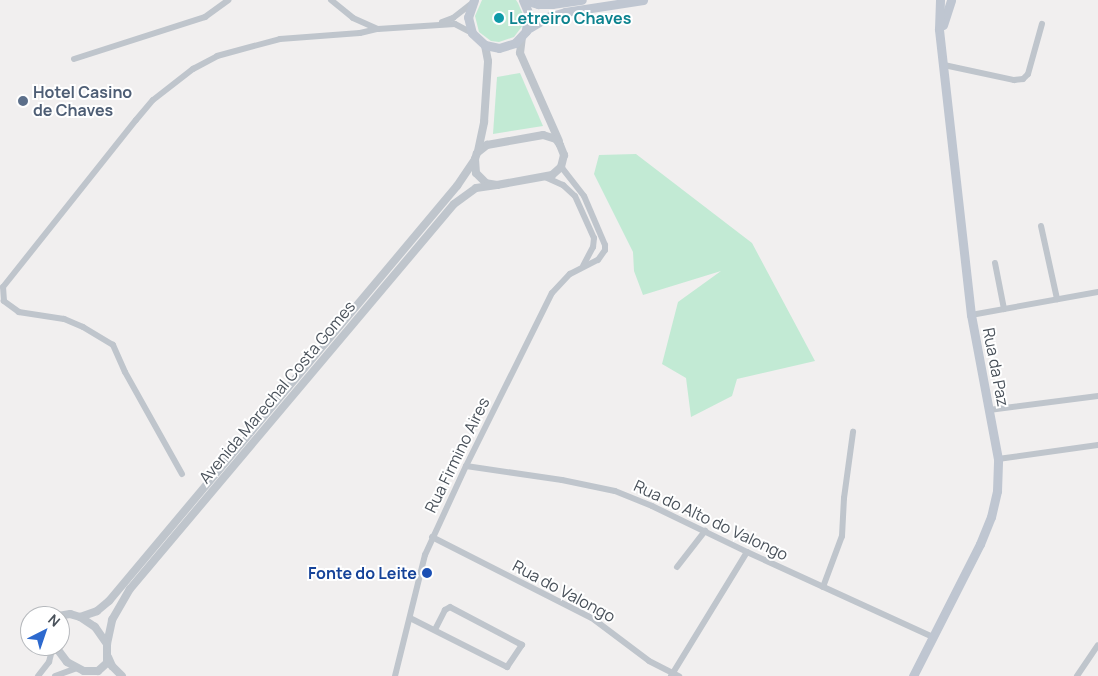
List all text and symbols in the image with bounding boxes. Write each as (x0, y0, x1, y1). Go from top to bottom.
place label: Letreiro Chaves (509, 8, 631, 28)
marker: Letreiro Chaves (493, 12, 505, 24)
place label: Hotel Casino de Chaves (33, 82, 132, 120)
marker: Hotel Casino de Chaves (17, 95, 29, 107)
street label: Avenida Marechal Costa Gomes (195, 297, 359, 487)
street label: Rua da Paz (979, 326, 1013, 408)
street label: Rua Firmino Aires (421, 394, 493, 516)
street label: Rua do Alto do Valongo (631, 476, 791, 564)
street label: Rua do Valongo (509, 556, 619, 626)
place label: Fonte do Leite (308, 563, 417, 583)
marker: Fonte do Leite (421, 567, 433, 579)
north arrow (20, 606, 70, 656)
text: N (44, 610, 65, 631)

